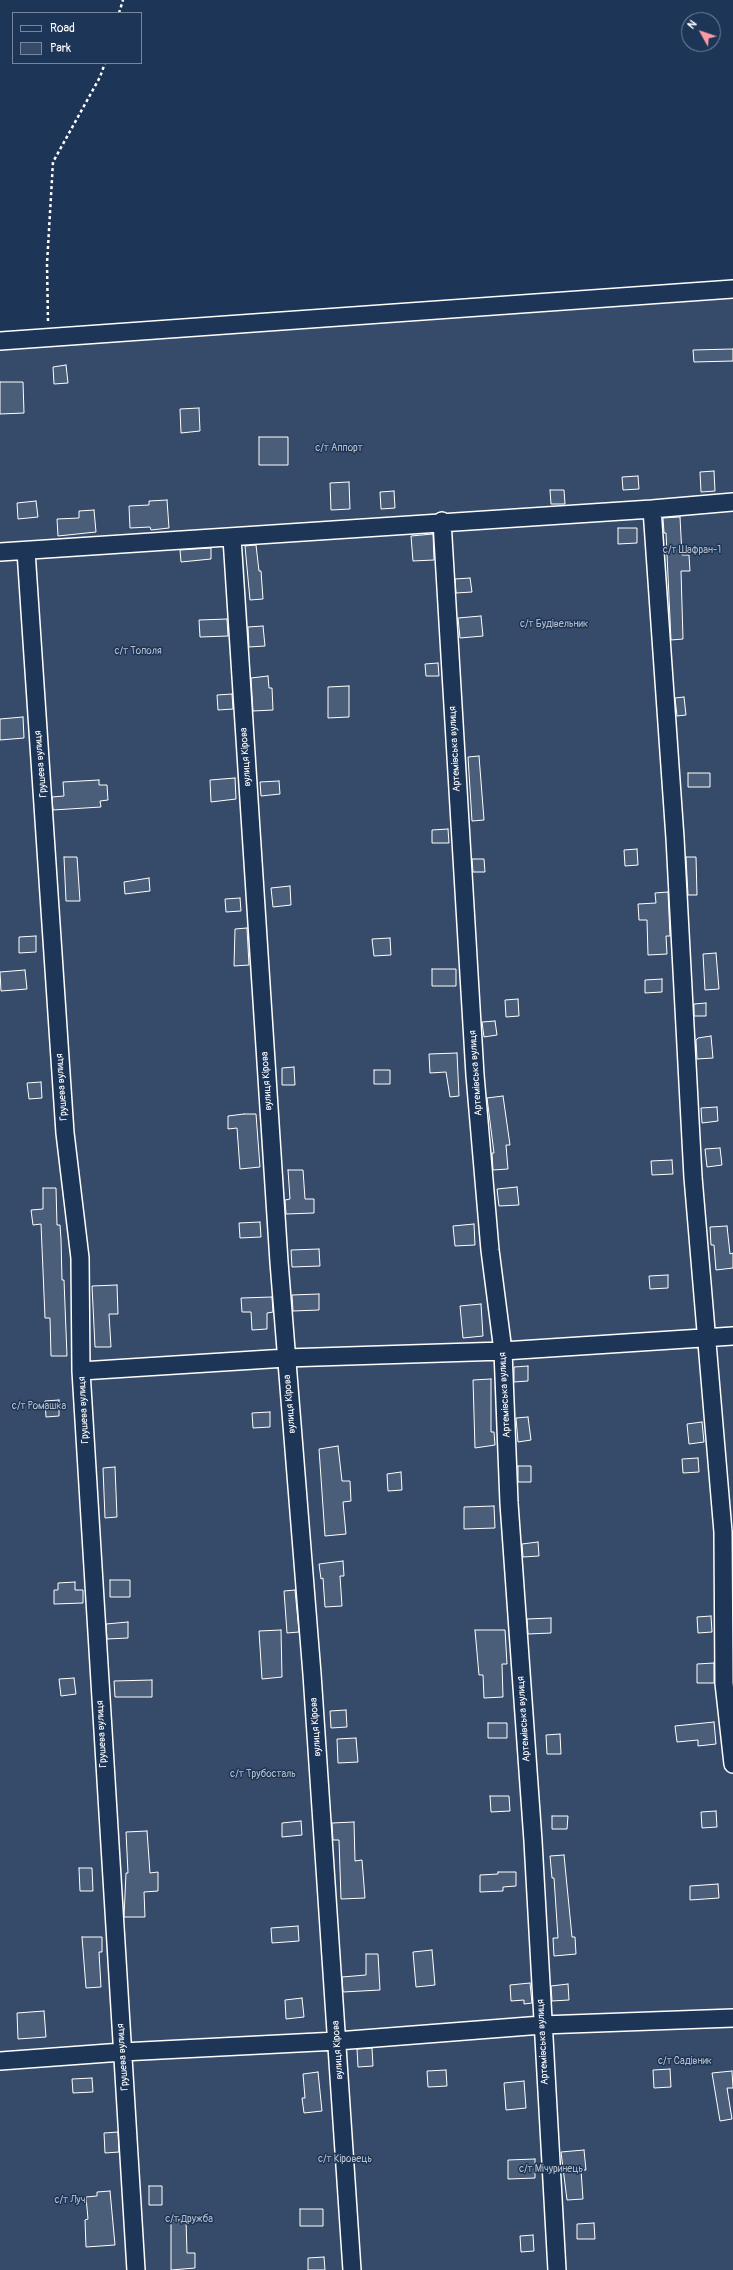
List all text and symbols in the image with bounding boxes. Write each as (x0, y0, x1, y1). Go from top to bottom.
legend (12, 12, 142, 64)
north arrow (681, 12, 721, 52)
text: N (685, 18, 700, 32)
text: Road (50, 21, 75, 36)
text: Park (50, 41, 71, 56)
park label: с/т Аппорт (315, 442, 363, 454)
park label: с/т Шафран-1 (663, 544, 721, 556)
park label: с/т Будівельник (520, 618, 588, 630)
park label: с/т Тополя (114, 645, 162, 657)
street label: Артемівська вулиця (447, 706, 463, 792)
street label: вулиця Кірова (238, 727, 254, 787)
street label: Грушева вулиця (32, 730, 50, 798)
street label: Артемівська вулиця (467, 1030, 485, 1116)
street label: вулиця Кірова (259, 1051, 275, 1111)
street label: Грушева вулиця (54, 1053, 70, 1121)
street label: Артемівська вулиця (497, 1352, 513, 1438)
street label: вулиця Кірова (281, 1374, 299, 1434)
street label: Грушева вулиця (76, 1376, 92, 1444)
park label: с/т Ромашка (12, 1400, 66, 1412)
street label: Артемівська вулиця (515, 1676, 533, 1762)
street label: вулиця Кірова (308, 1697, 324, 1757)
street label: Грушева вулиця (94, 1700, 110, 1768)
park label: с/т Трубосталь (230, 1768, 296, 1780)
street label: Артемівська вулиця (535, 1999, 551, 2085)
street label: вулиця Кірова (330, 2020, 346, 2080)
street label: Грушева вулиця (115, 2023, 131, 2091)
park label: с/т Садівник (658, 2055, 712, 2067)
park label: с/т Кіровець (318, 2153, 372, 2165)
park label: с/т Мічуринець (519, 2163, 583, 2175)
park label: с/т Луч (54, 2194, 86, 2206)
park label: с/т Дружба (165, 2213, 213, 2225)

